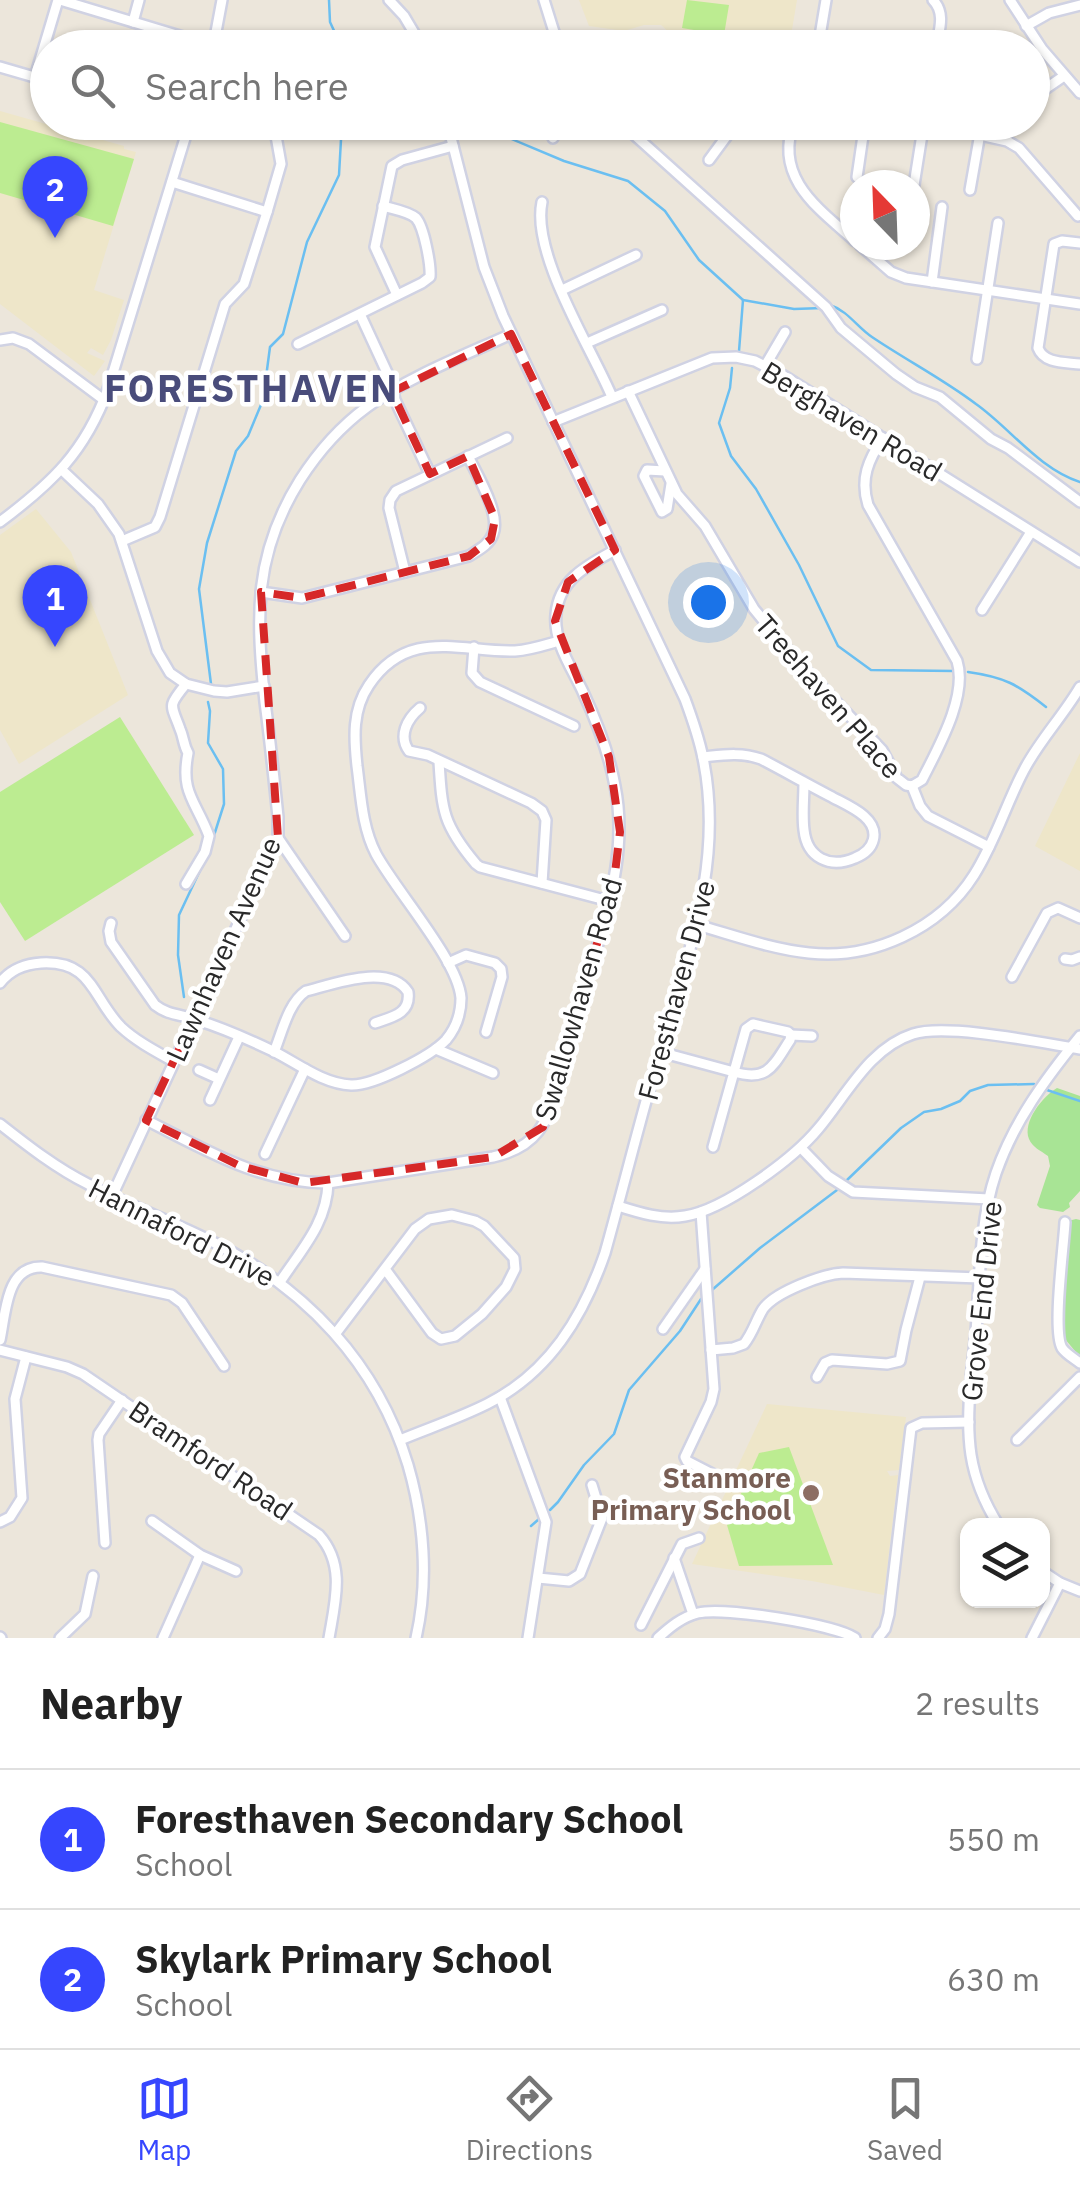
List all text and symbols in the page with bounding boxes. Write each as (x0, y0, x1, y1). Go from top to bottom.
search box (30, 30, 1050, 140)
icon: search (65, 58, 120, 113)
text: Search here (145, 61, 349, 110)
pin: 2 (22, 156, 88, 238)
north arrow (840, 170, 930, 260)
street label: Berghaven Road (755, 352, 949, 490)
district label: FORESTHAVEN (104, 363, 400, 412)
pin: 1 (22, 564, 88, 647)
your location (683, 577, 734, 628)
street label: Treehaven Place (747, 606, 911, 786)
street label: Lawnhaven Avenue (157, 831, 289, 1067)
street label: Swallowhaven Road (526, 873, 630, 1125)
street label: Foresthaven Drive (629, 876, 723, 1104)
street label: Hannaford Drive (83, 1169, 281, 1295)
street label: Grove End Drive (952, 1199, 1010, 1403)
street label: Bramford Road (122, 1392, 300, 1528)
place label: Stanmore Primary School (591, 1459, 791, 1528)
marker: Stanmore Primary School (800, 1482, 822, 1504)
map controls (960, 1518, 1050, 1608)
button: layers (960, 1518, 1050, 1608)
text: Nearby (40, 1676, 182, 1731)
text: 2 results (915, 1682, 1040, 1724)
text: Foresthaven Secondary School (135, 1794, 683, 1843)
text: 1 (63, 1818, 82, 1860)
text: 550 m (947, 1818, 1040, 1860)
text: School (135, 1843, 232, 1885)
text: Skylark Primary School (135, 1934, 552, 1983)
text: 2 (63, 1958, 82, 2000)
text: 630 m (947, 1958, 1040, 2000)
text: School (135, 1983, 232, 2025)
tab: Map (137, 2071, 192, 2168)
tab: Directions (466, 2071, 593, 2168)
tab: Saved (867, 2071, 943, 2168)

